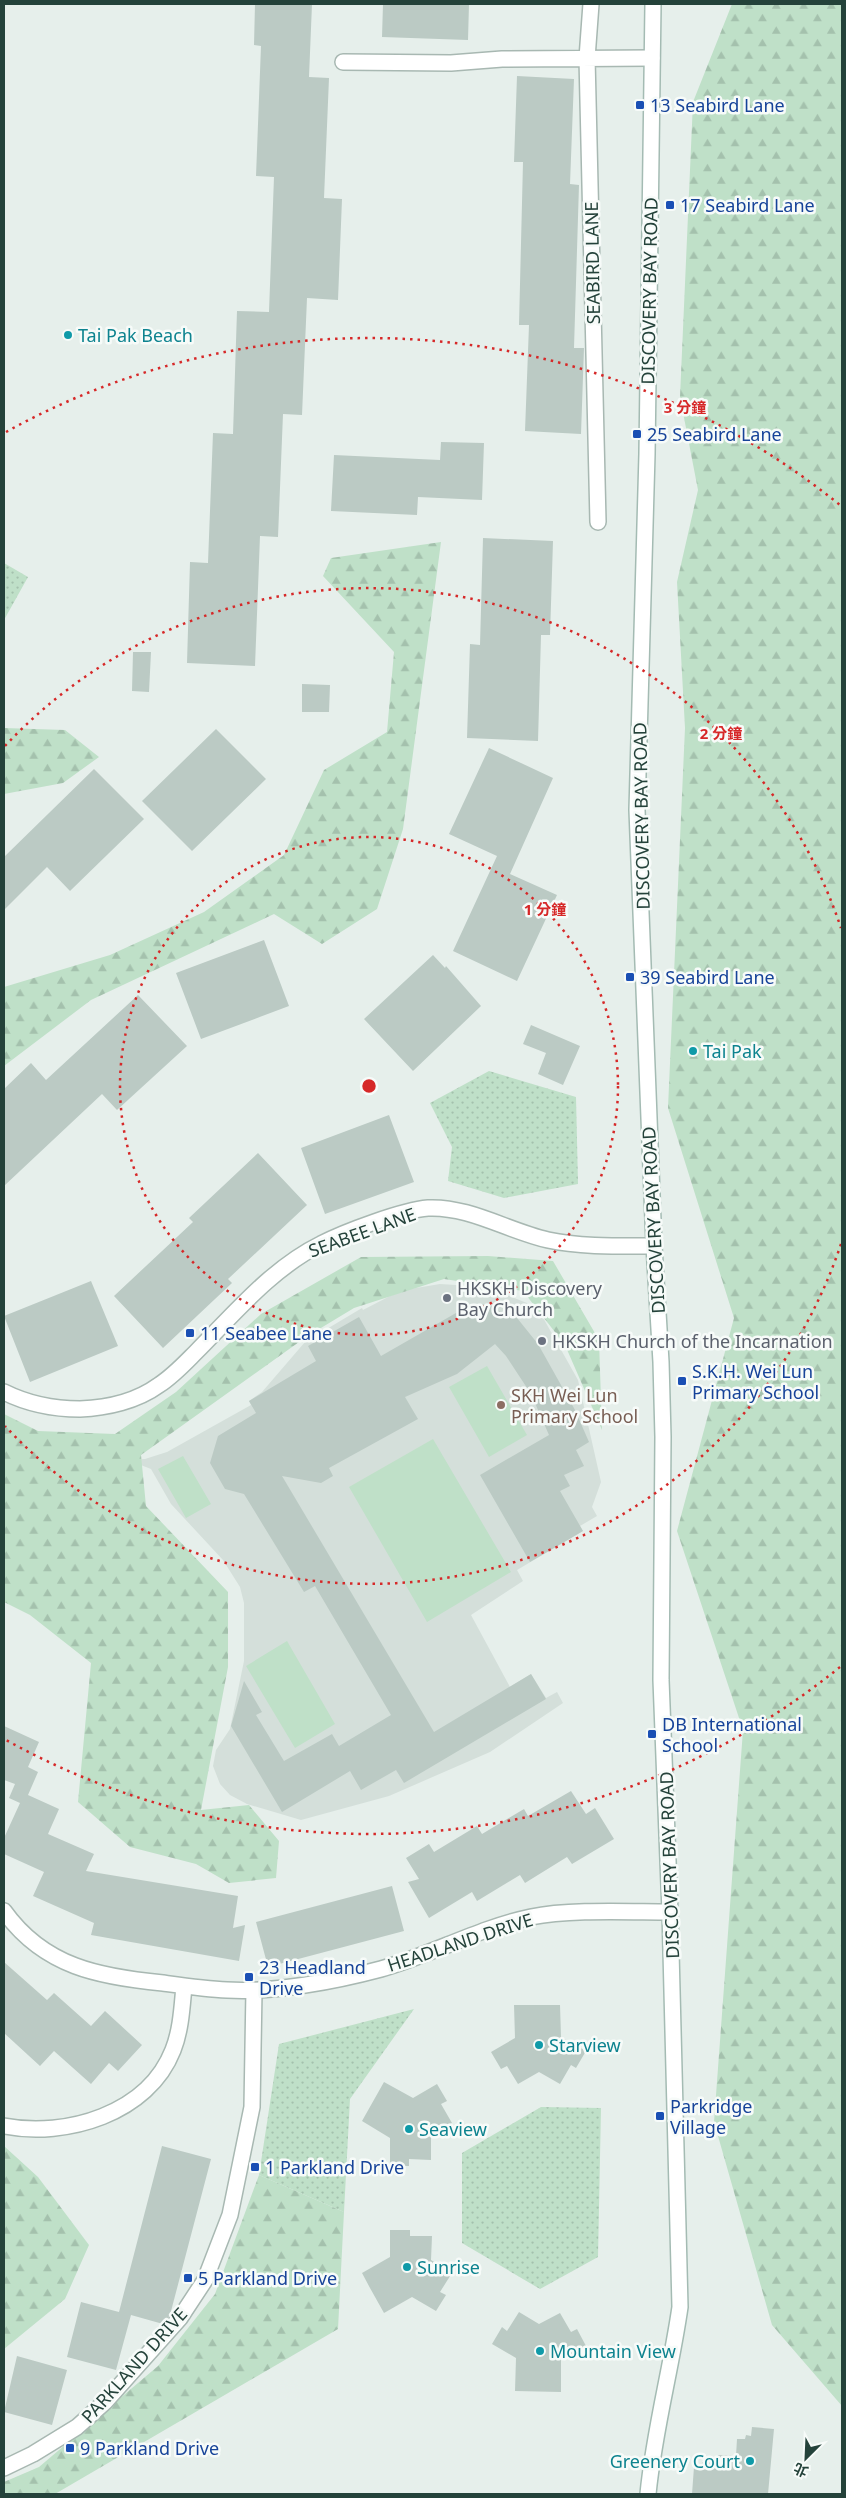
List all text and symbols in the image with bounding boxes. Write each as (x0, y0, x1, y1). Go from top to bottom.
place label: 13 Seabird Lane (650, 93, 785, 117)
marker: 13 Seabird Lane (634, 99, 646, 111)
place label: 17 Seabird Lane (680, 193, 815, 217)
street label: DISCOVERY BAY ROAD (635, 197, 663, 385)
marker: 17 Seabird Lane (664, 199, 676, 211)
street label: SEABIRD LANE (579, 201, 605, 325)
place label: Tai Pak Beach (78, 323, 193, 347)
marker: Tai Pak Beach (62, 329, 74, 341)
text: 3 分鐘 (664, 397, 706, 417)
place label: 25 Seabird Lane (647, 422, 782, 446)
marker: 25 Seabird Lane (631, 428, 643, 440)
street label: DISCOVERY BAY ROAD (627, 722, 655, 910)
text: 2 分鐘 (700, 723, 742, 743)
text: 1 分鐘 (524, 899, 566, 919)
place label: 39 Seabird Lane (640, 965, 775, 989)
marker: 39 Seabird Lane (624, 971, 636, 983)
place label: Tai Pak (703, 1039, 762, 1063)
marker: Tai Pak (687, 1045, 699, 1057)
centre of rings (360, 1077, 378, 1095)
street label: DISCOVERY BAY ROAD (636, 1126, 670, 1314)
street label: SEABEE LANE (305, 1201, 419, 1263)
place label: HKSKH Discovery Bay Church (457, 1276, 603, 1321)
marker: HKSKH Discovery Bay Church (441, 1292, 453, 1304)
place label: 11 Seabee Lane (200, 1321, 332, 1345)
marker: 11 Seabee Lane (184, 1327, 196, 1339)
place label: HKSKH Church of the Incarnation (552, 1329, 833, 1353)
marker: HKSKH Church of the Incarnation (536, 1335, 548, 1347)
place label: S.K.H. Wei Lun Primary School (692, 1359, 819, 1404)
marker: S.K.H. Wei Lun Primary School (676, 1375, 688, 1387)
place label: SKH Wei Lun Primary School (511, 1383, 638, 1428)
marker: SKH Wei Lun Primary School (495, 1399, 507, 1411)
place label: DB International School (662, 1712, 802, 1757)
marker: DB International School (646, 1728, 658, 1740)
street label: DISCOVERY BAY ROAD (654, 1771, 684, 1959)
street label: HEADLAND DRIVE (384, 1907, 536, 1977)
place label: 23 Headland Drive (259, 1955, 366, 2000)
marker: 23 Headland Drive (243, 1971, 255, 1983)
place label: Starview (549, 2033, 621, 2057)
marker: Starview (533, 2039, 545, 2051)
place label: Parkridge Village (670, 2094, 752, 2139)
marker: Parkridge Village (654, 2110, 666, 2122)
place label: Seaview (419, 2117, 487, 2141)
marker: Seaview (403, 2123, 415, 2135)
place label: 1 Parkland Drive (265, 2155, 404, 2179)
marker: 1 Parkland Drive (249, 2161, 261, 2173)
place label: Sunrise (417, 2255, 480, 2279)
marker: Sunrise (401, 2261, 413, 2273)
place label: 5 Parkland Drive (198, 2266, 337, 2290)
marker: 5 Parkland Drive (182, 2272, 194, 2284)
street label: PARKLAND DRIVE (76, 2302, 192, 2428)
place label: Mountain View (550, 2339, 676, 2363)
marker: Mountain View (534, 2345, 546, 2357)
north arrow (781, 2433, 831, 2483)
place label: 9 Parkland Drive (80, 2436, 219, 2460)
marker: 9 Parkland Drive (64, 2442, 76, 2454)
place label: Greenery Court (610, 2449, 741, 2473)
marker: Greenery Court (744, 2455, 756, 2467)
text: 北 (790, 2459, 811, 2482)

